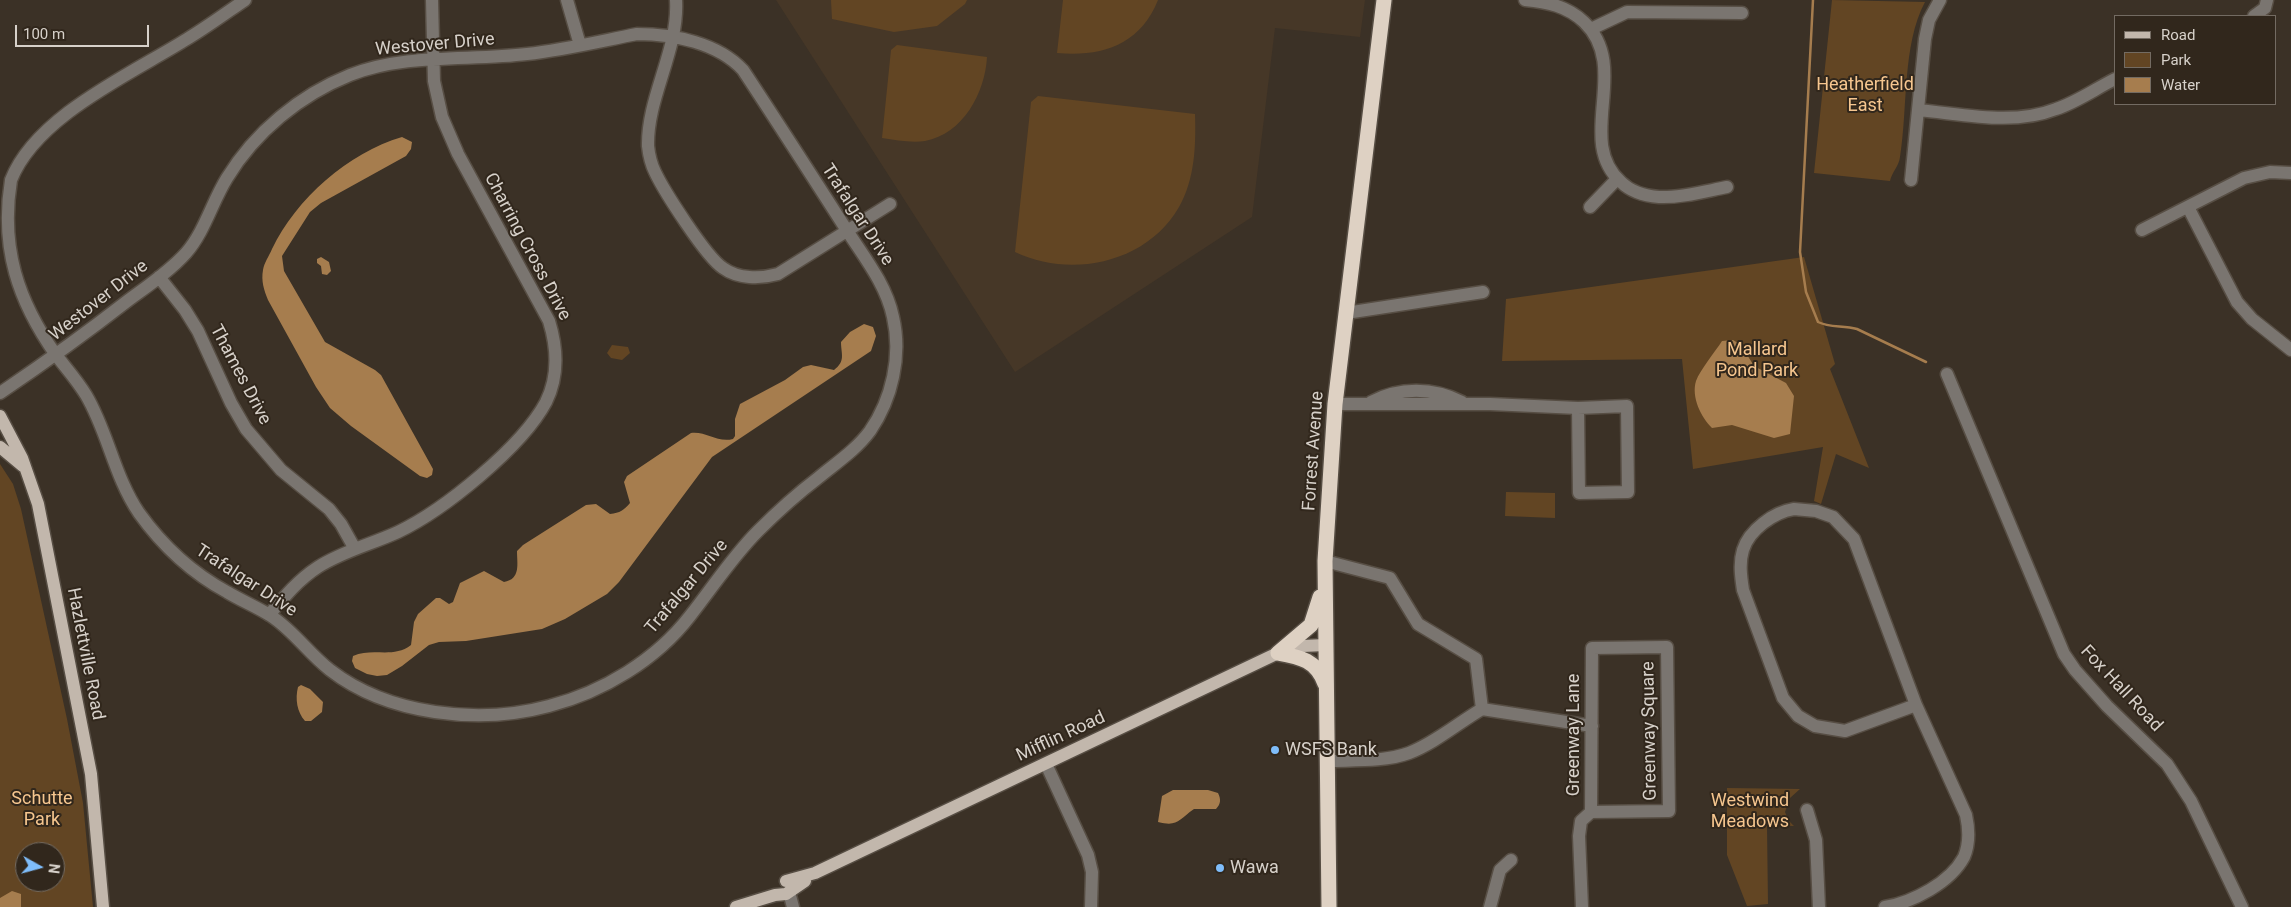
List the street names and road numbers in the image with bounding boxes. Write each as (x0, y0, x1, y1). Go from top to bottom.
street label: Westover Drive (375, 29, 495, 61)
street label: Trafalgar Drive (816, 160, 898, 270)
street label: Charring Cross Drive (479, 170, 575, 324)
street label: Westover Drive (45, 256, 153, 346)
street label: Thames Drive (205, 321, 275, 429)
street label: Forrest Avenue (1299, 390, 1329, 512)
street label: Trafalgar Drive (641, 535, 733, 639)
street label: Trafalgar Drive (191, 540, 301, 622)
street label: Hazlettville Road (62, 586, 108, 722)
street label: Fox Hall Road (2075, 641, 2167, 737)
street label: Greenway Square (1638, 661, 1662, 801)
street label: Greenway Lane (1563, 674, 1585, 796)
street label: Mifflin Road (1013, 707, 1109, 767)

